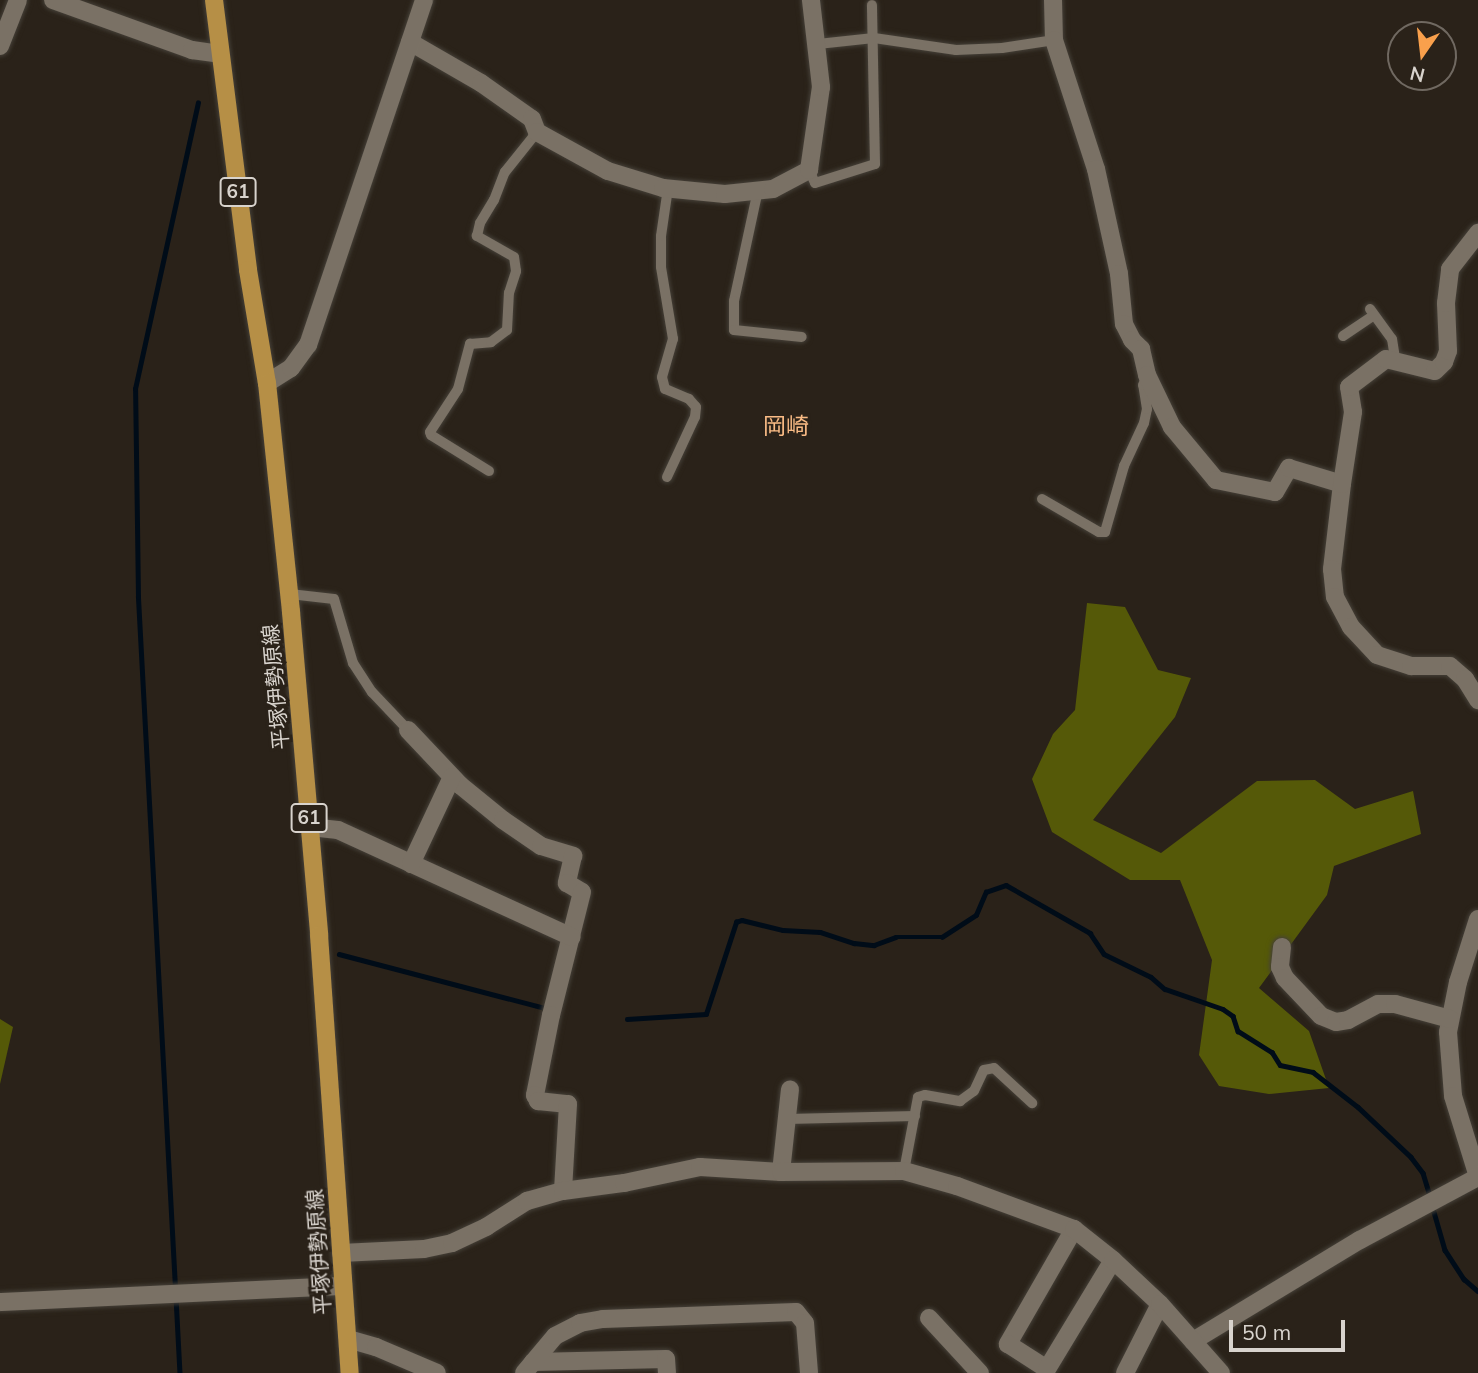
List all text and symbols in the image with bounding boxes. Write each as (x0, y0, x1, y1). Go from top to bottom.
north arrow (1387, 21, 1457, 91)
text: N (1408, 61, 1427, 88)
road number: 61 (219, 176, 257, 208)
district label: 岡崎 (763, 412, 809, 440)
street label: 平塚伊勢原線 (257, 623, 293, 751)
road number: 61 (290, 803, 328, 834)
street label: 平塚伊勢原線 (301, 1188, 335, 1316)
scale bar (1233, 1306, 1348, 1350)
text: 50 m (1242, 1319, 1291, 1345)

